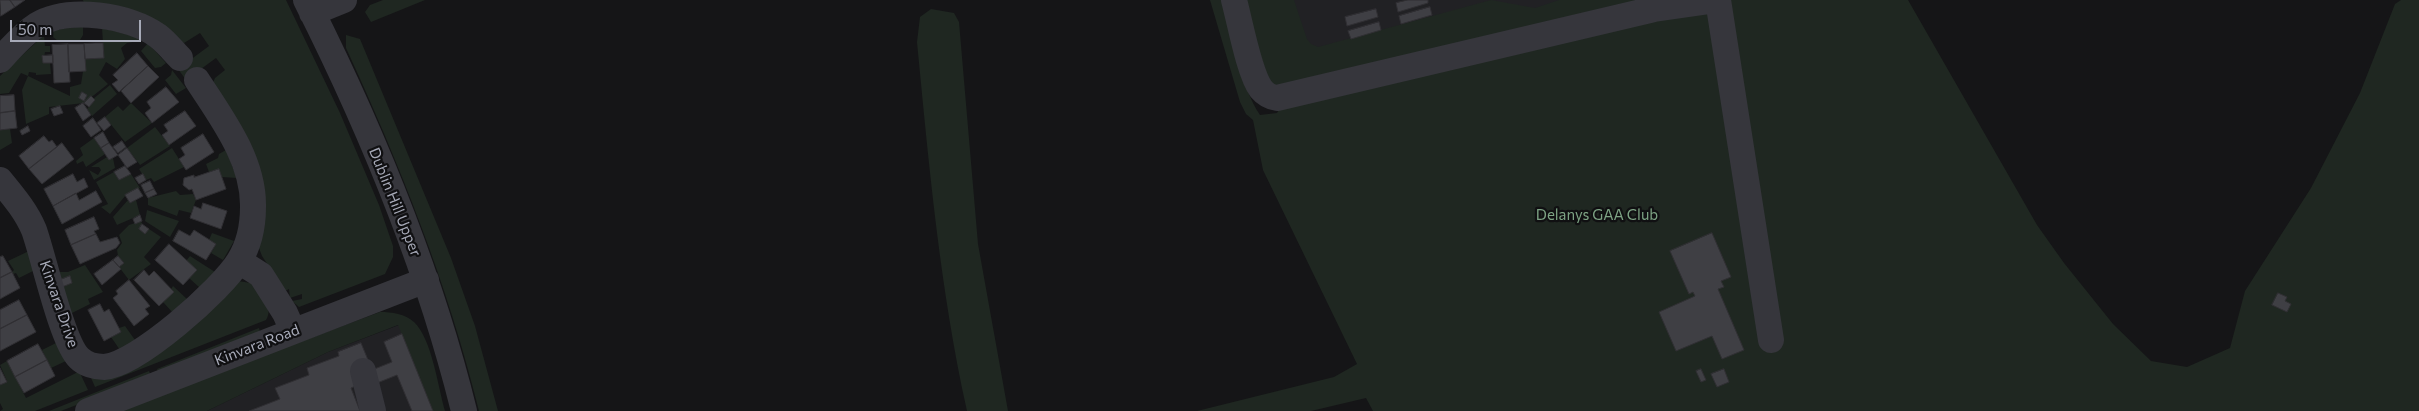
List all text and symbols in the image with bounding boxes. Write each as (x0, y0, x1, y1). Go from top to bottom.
scale bar (12, 10, 144, 42)
text: 50 m (18, 20, 52, 38)
street label: Dublin Hill Upper (365, 145, 425, 259)
park label: Delanys GAA Club (1536, 206, 1658, 224)
street label: Kinvara Drive (36, 258, 82, 350)
street label: Kinvara Road (212, 321, 302, 369)

